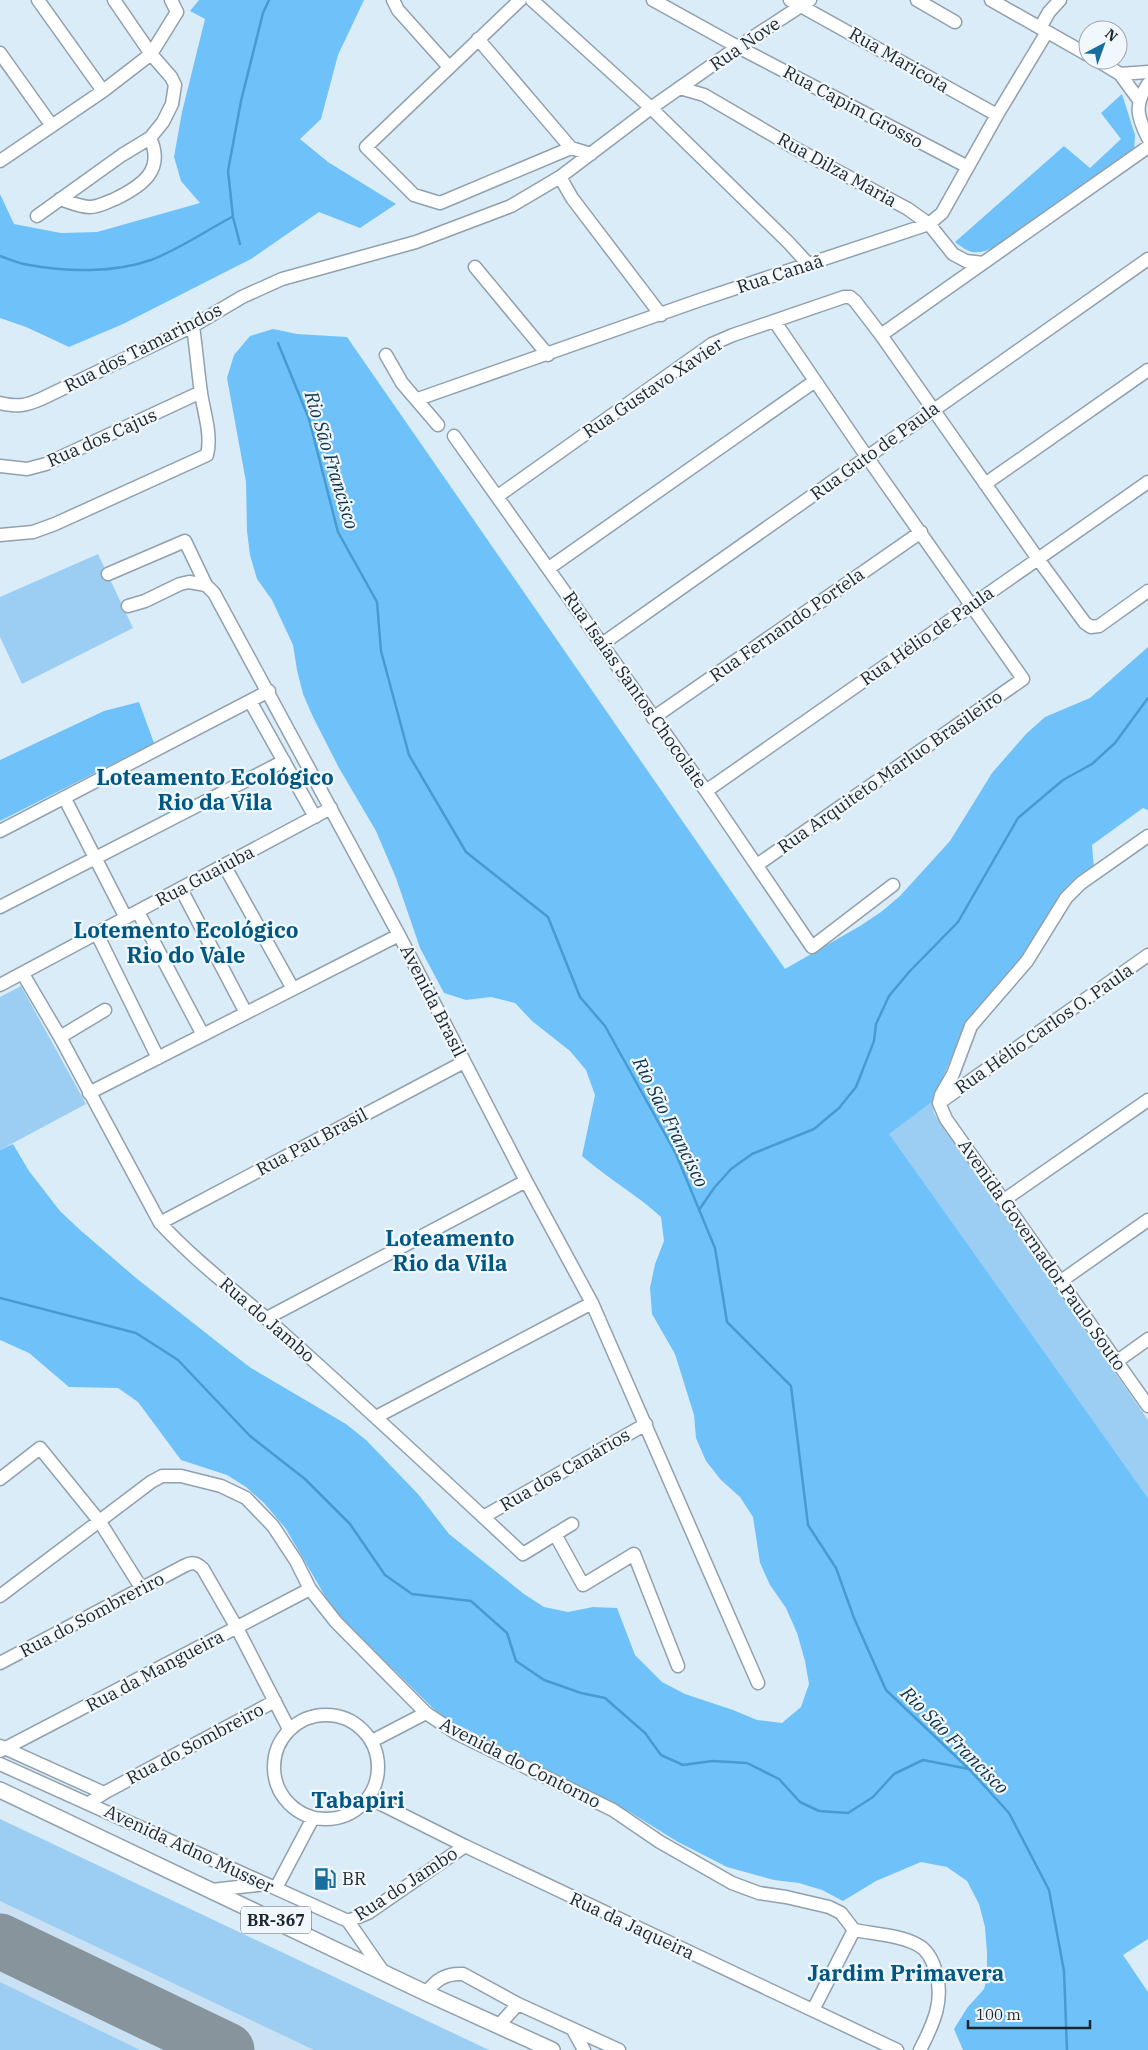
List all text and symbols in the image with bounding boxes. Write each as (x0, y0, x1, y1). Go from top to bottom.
street label: Rua Nove (705, 12, 784, 76)
north arrow (1078, 20, 1128, 70)
street label: Rua Maricota (845, 22, 954, 98)
text: N (1101, 25, 1122, 46)
street label: Rua Capim Grosso (779, 60, 927, 153)
street label: Rua Dilza Maria (773, 127, 901, 212)
street label: Rua Canaã (734, 249, 826, 298)
street label: Rua dos Tamarindos (60, 298, 226, 397)
street label: Rua Gustavo Xavier (578, 332, 727, 443)
water label: Rio São Francisco (299, 387, 364, 532)
street label: Rua Guto de Paula (806, 396, 944, 505)
street label: Rua dos Cajus (43, 403, 160, 472)
street label: Rua Fernando Portela (705, 562, 869, 687)
street label: Rua Hélio de Paula (855, 581, 998, 690)
street label: Rua Isaías Santos Chocolate (558, 587, 712, 793)
street label: Rua Arquiteto Marluo Brasileiro (773, 685, 1007, 858)
district label: Loteamento Ecológico Rio da Vila (96, 762, 334, 816)
street label: Rua Guaiuba (151, 840, 258, 911)
district label: Lotemento Ecológico Rio do Vale (74, 915, 298, 969)
street label: Avenida Brasil (395, 941, 472, 1061)
street label: Rua Hélio Carlos O. Paula (950, 958, 1137, 1099)
water label: Rio São Francisco (627, 1052, 714, 1191)
street label: Rua Pau Brasil (252, 1103, 371, 1181)
street label: Avenida Governador Paulo Souto (953, 1134, 1131, 1375)
district label: Loteamento Rio da Vila (385, 1223, 515, 1277)
street label: Rua do Jambo (215, 1272, 320, 1367)
street label: Rua dos Canários (496, 1423, 634, 1516)
street label: Rua do Sombreriro (16, 1567, 168, 1662)
street label: Rua da Mangueira (82, 1624, 228, 1717)
water label: Rio São Francisco (895, 1680, 1014, 1799)
street label: Rua do Sombreiro (122, 1698, 267, 1790)
street label: Avenida do Contorno (436, 1712, 605, 1813)
district label: Tabapiri (311, 1785, 405, 1814)
street label: Avenida Adno Musser (101, 1799, 277, 1898)
street label: Rua do Jambo (350, 1842, 462, 1926)
fuel station icon: BR (312, 1866, 338, 1892)
place label: BR (342, 1867, 366, 1890)
street label: Rua da Jaqueira (566, 1887, 698, 1965)
road number: BR-367 (241, 1906, 311, 1934)
district label: Jardim Primavera (808, 1958, 1004, 1987)
scale bar (968, 1998, 1090, 2030)
text: 100 m (976, 2005, 1021, 2024)

